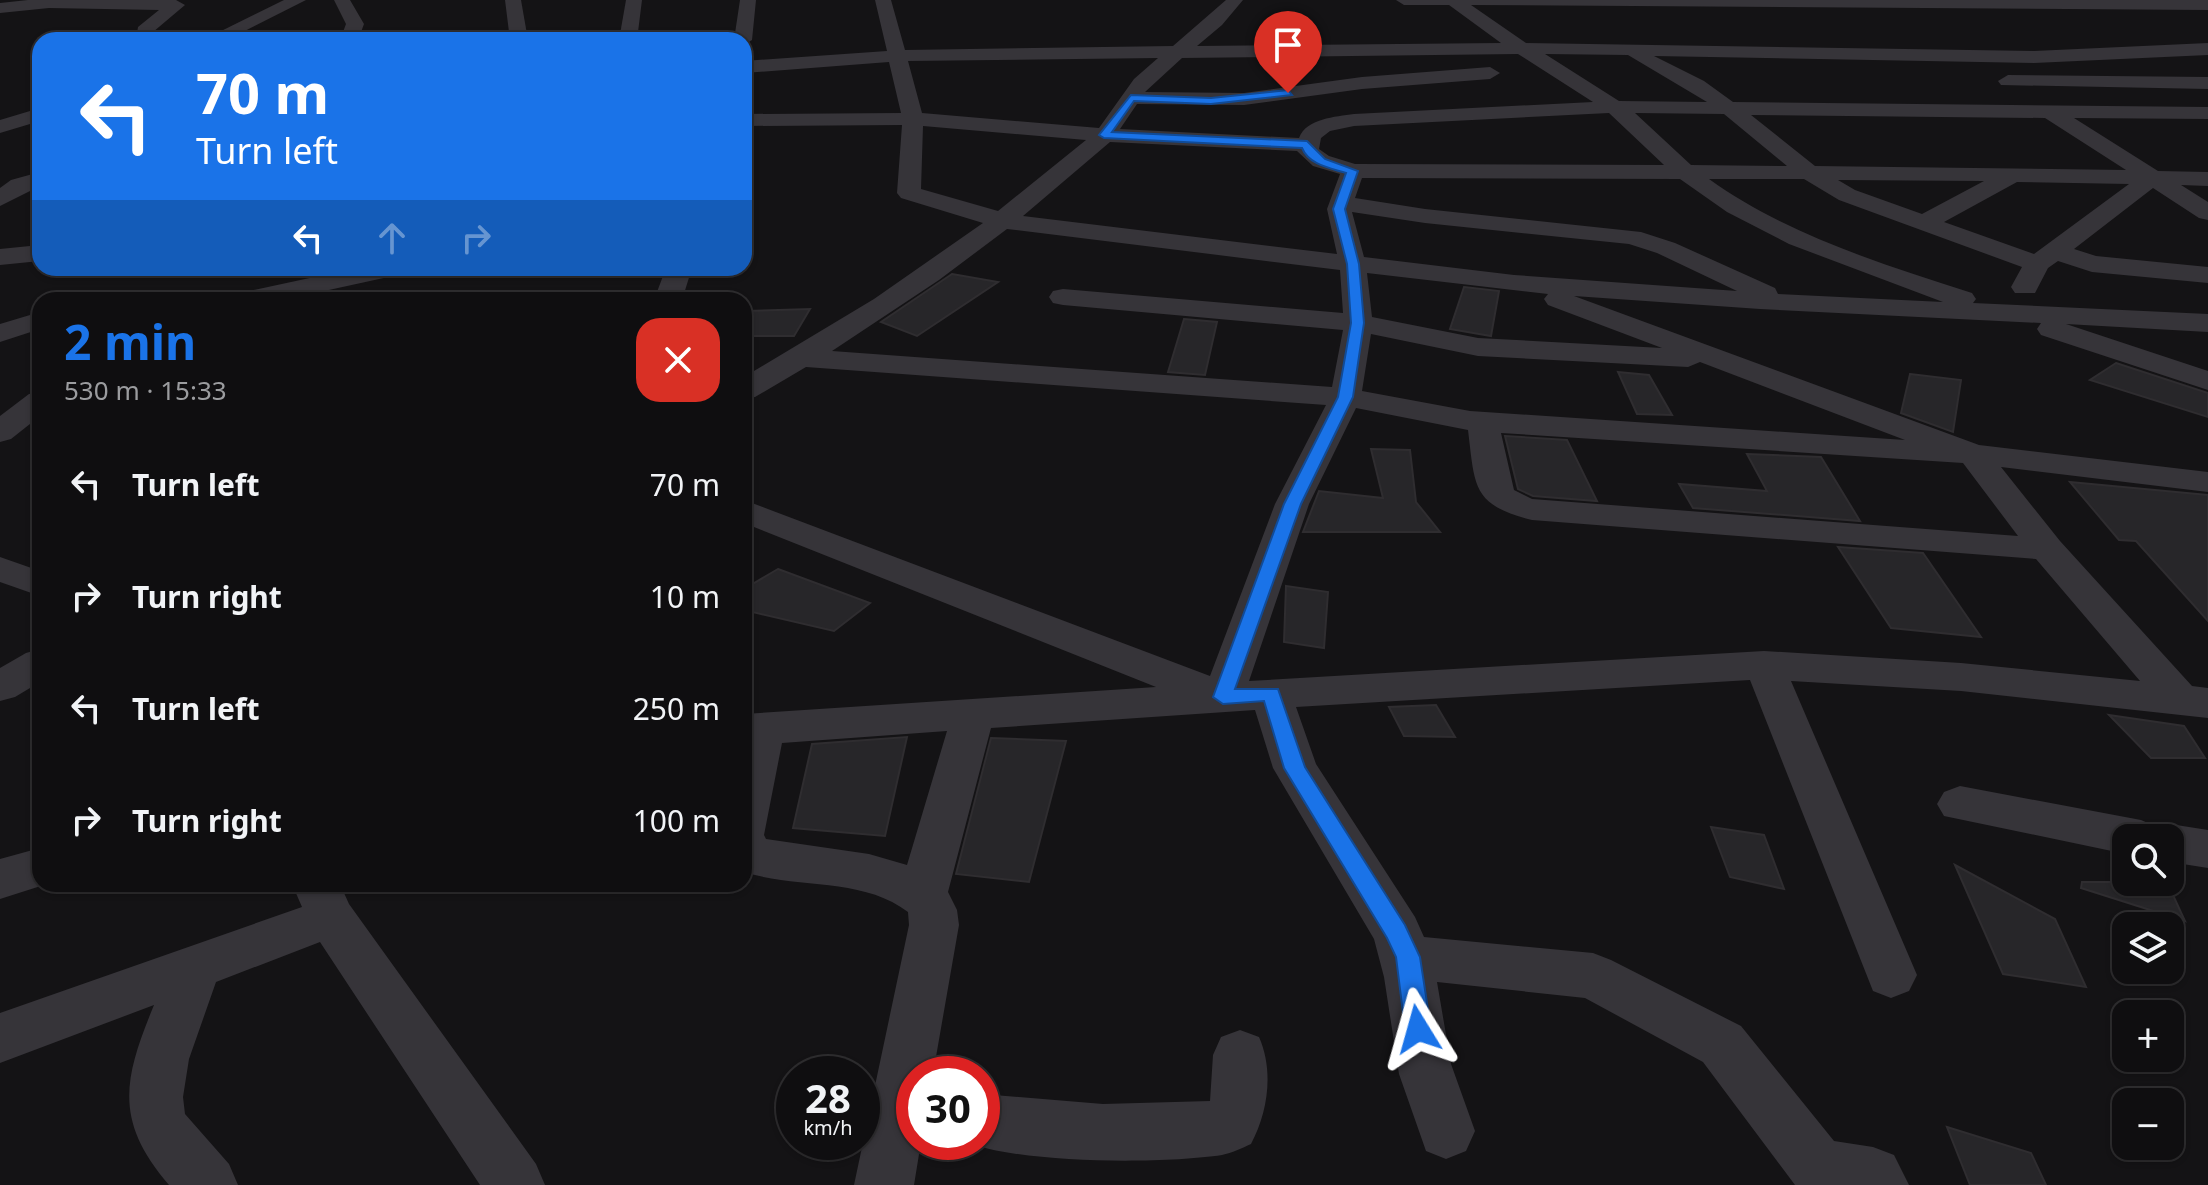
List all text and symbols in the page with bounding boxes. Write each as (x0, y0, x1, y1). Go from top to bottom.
pin (1254, 11, 1322, 93)
icon: arrive (1266, 23, 1310, 67)
text: 70 m (196, 54, 329, 130)
icon: left (64, 64, 168, 168)
text: Turn left (196, 126, 338, 175)
icon: left (286, 216, 330, 260)
icon: ahead (370, 216, 414, 260)
icon: right (454, 216, 498, 260)
text: 2 min (64, 309, 196, 374)
button: close (636, 318, 720, 402)
text: 530 m · 15:33 (64, 372, 227, 408)
icon: left (64, 462, 108, 506)
text: Turn left (132, 464, 260, 505)
text: 70 m (650, 464, 720, 505)
icon: right (64, 574, 108, 618)
text: Turn right (132, 576, 282, 617)
text: 10 m (650, 576, 720, 617)
icon: left (64, 686, 108, 730)
text: Turn left (132, 688, 260, 729)
text: 250 m (633, 688, 720, 729)
icon: right (64, 798, 108, 842)
text: Turn right (132, 800, 282, 841)
text: 100 m (633, 800, 720, 841)
map controls (2112, 824, 2184, 1160)
button: search (2112, 824, 2184, 896)
button: layers (2112, 912, 2184, 984)
position arrow (1376, 987, 1460, 1071)
button: + (2112, 1000, 2184, 1072)
speed limit sign: 30 (896, 1056, 1000, 1160)
text: 28 (805, 1070, 851, 1125)
button: − (2112, 1088, 2184, 1160)
text: km/h (803, 1114, 853, 1141)

